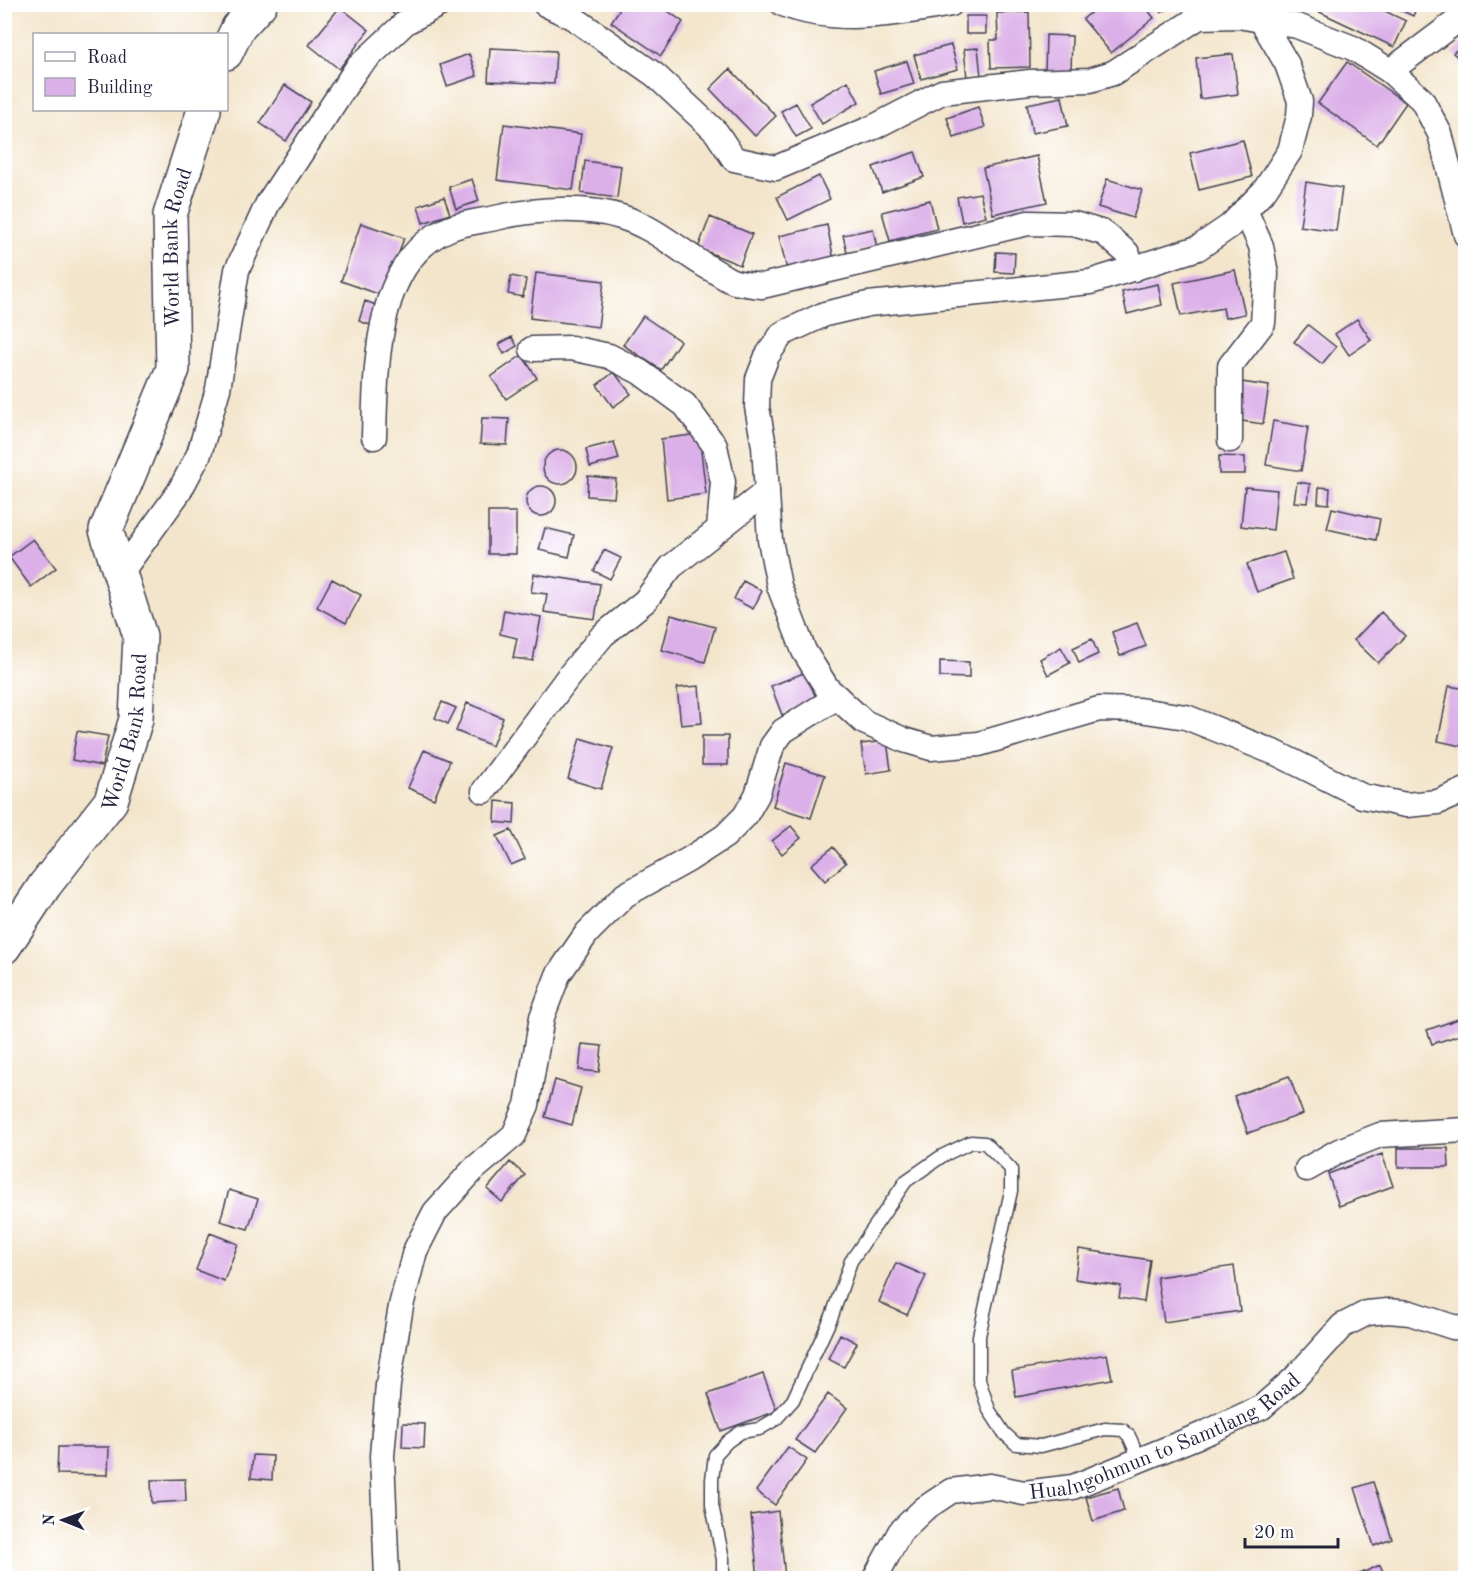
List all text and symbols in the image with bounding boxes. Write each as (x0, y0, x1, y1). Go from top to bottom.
legend (33, 33, 228, 111)
text: Road (87, 49, 127, 67)
text: Building (87, 79, 153, 97)
street label: World Bank Road (161, 165, 197, 328)
street label: World Bank Road (99, 653, 151, 814)
street label: Hualngohmun to Samtlang Road (1028, 1370, 1305, 1504)
north arrow (33, 1490, 93, 1550)
scale bar (1245, 1511, 1338, 1549)
text: N (42, 1513, 58, 1526)
text: 20 m (1254, 1524, 1294, 1542)

